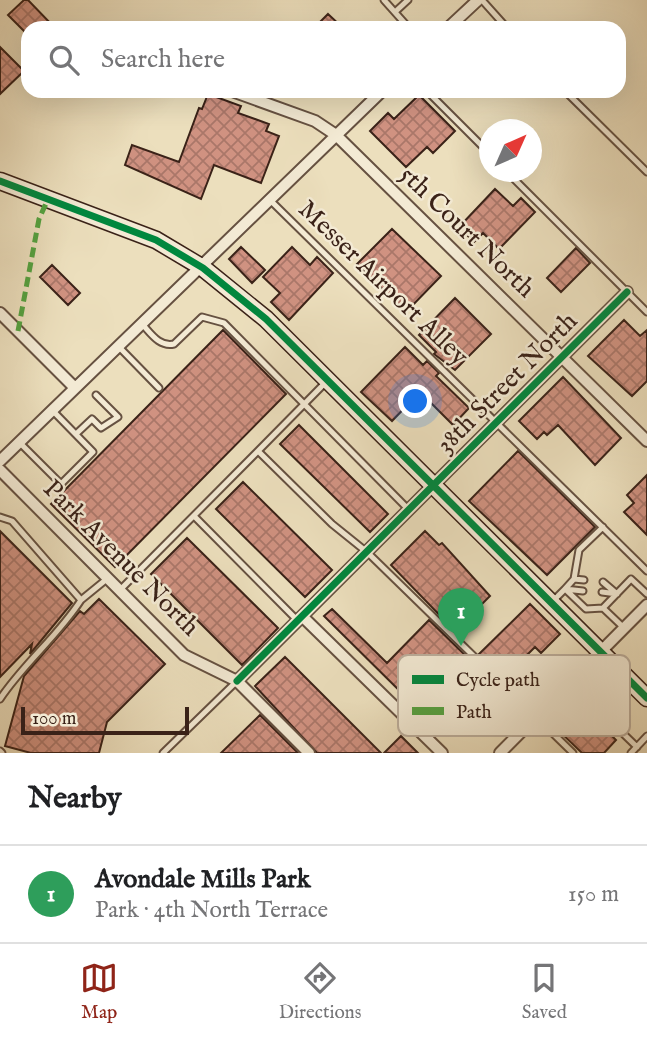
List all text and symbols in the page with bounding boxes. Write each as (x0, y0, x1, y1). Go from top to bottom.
search box (21, 21, 626, 98)
icon: search (45, 41, 83, 79)
text: Search here (101, 43, 225, 76)
north arrow (479, 119, 542, 182)
street label: 5th Court North (392, 159, 542, 305)
street label: Messer Airport Alley (291, 193, 475, 373)
street label: 38th Street North (429, 305, 585, 461)
your location (398, 384, 432, 418)
street label: Park Avenue North (36, 473, 206, 643)
pin: 1 (438, 588, 484, 646)
legend (398, 655, 630, 736)
text: Cycle path (456, 669, 540, 693)
text: Path (456, 701, 492, 725)
scale bar (21, 704, 189, 736)
text: 100 m (32, 707, 76, 731)
text: Nearby (28, 780, 121, 818)
text: Avondale Mills Park (95, 863, 311, 896)
text: 1 (47, 880, 55, 909)
text: 150 m (568, 880, 619, 909)
text: Park · 4th North Terrace (95, 896, 328, 925)
tab: Map (80, 959, 118, 1025)
tab: Directions (279, 959, 361, 1025)
tab: Saved (522, 959, 567, 1025)

